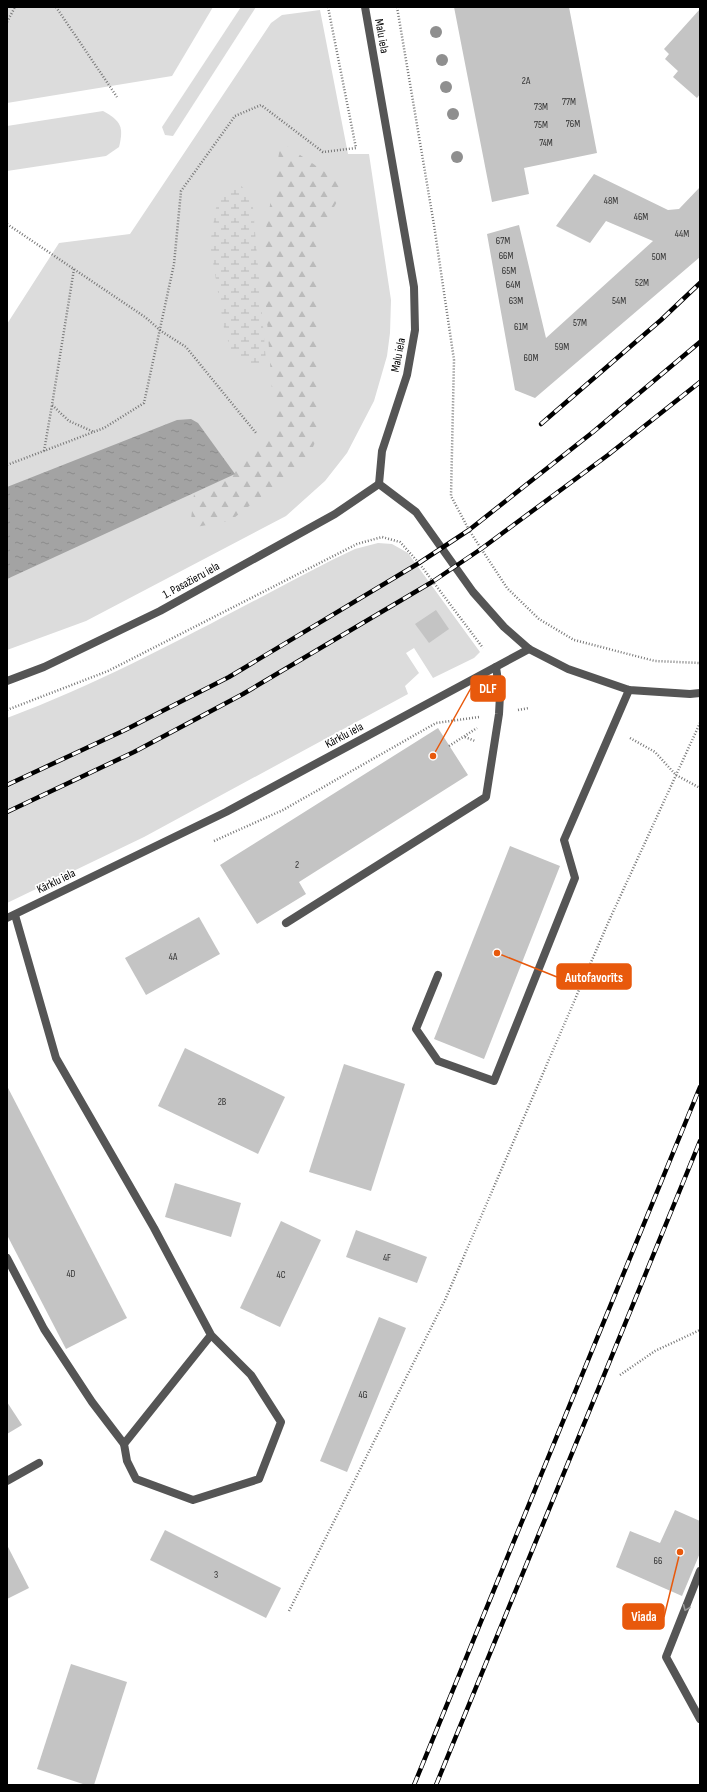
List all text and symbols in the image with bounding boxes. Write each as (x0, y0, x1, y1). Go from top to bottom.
street label: Malu iela (371, 18, 392, 55)
house number: 2A (522, 75, 531, 87)
house number: 77M (562, 96, 576, 108)
house number: 73M (534, 101, 548, 113)
house number: 76M (566, 118, 580, 130)
house number: 75M (534, 119, 548, 131)
house number: 74M (539, 137, 553, 149)
house number: 48M (604, 195, 618, 207)
house number: 46M (634, 211, 648, 223)
house number: 44M (675, 228, 689, 240)
house number: 67M (496, 235, 510, 247)
house number: 66M (499, 250, 513, 262)
house number: 50M (652, 251, 666, 263)
house number: 65M (502, 265, 516, 277)
house number: 52M (635, 277, 649, 289)
house number: 64M (506, 279, 520, 291)
house number: 63M (509, 295, 523, 307)
house number: 54M (612, 295, 626, 307)
house number: 57M (573, 317, 587, 329)
house number: 61M (514, 321, 528, 333)
street label: Malu iela (388, 336, 409, 374)
house number: 59M (555, 341, 569, 353)
house number: 60M (524, 352, 538, 364)
street label: 1. Pasažieru iela (160, 558, 223, 602)
callout: DLF (471, 676, 505, 701)
text: DLF (479, 681, 497, 697)
street label: Kārklu iela (323, 719, 366, 752)
house number: 2 (295, 859, 299, 871)
street label: Kārklu iela (34, 866, 78, 897)
house number: 4A (169, 951, 178, 963)
callout: Autofavorīts (557, 964, 631, 989)
text: Autofavorīts (564, 970, 623, 986)
house number: 2B (218, 1096, 227, 1108)
house number: 4F (383, 1252, 391, 1264)
house number: 4D (66, 1268, 76, 1280)
house number: 4C (276, 1269, 286, 1281)
house number: 4G (358, 1389, 368, 1401)
house number: 66 (654, 1555, 662, 1567)
house number: 3 (214, 1569, 218, 1581)
callout: Viada (623, 1604, 664, 1629)
one-way arrow (682, 1604, 690, 1611)
text: Viada (631, 1609, 657, 1625)

